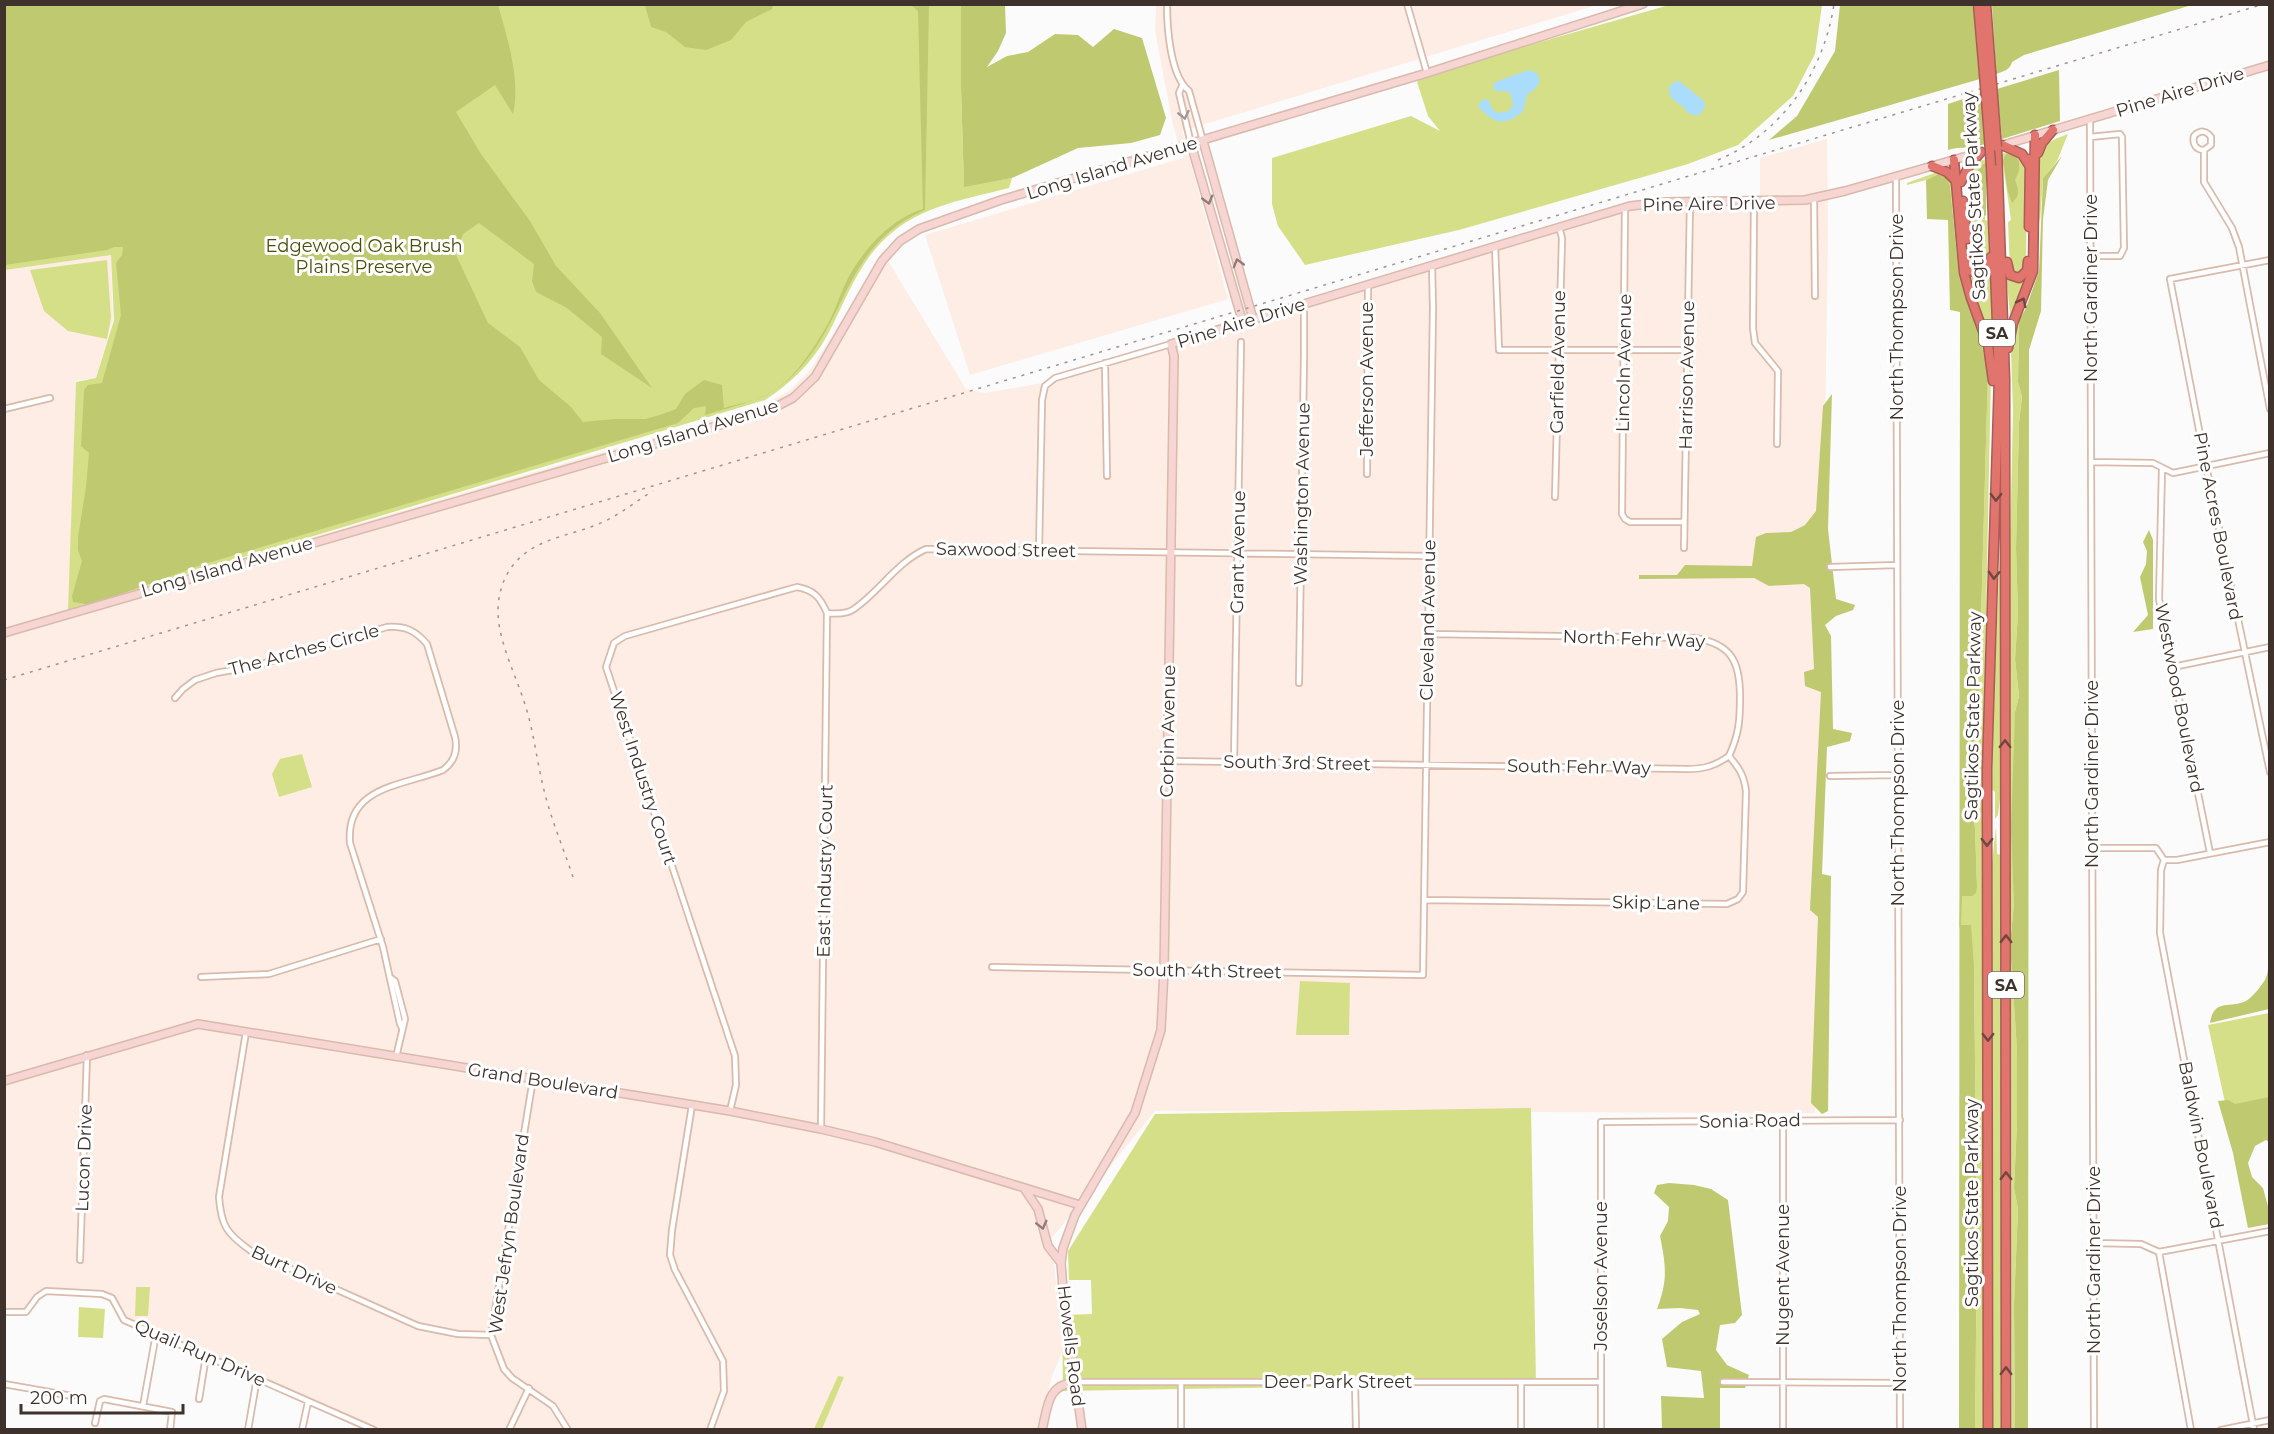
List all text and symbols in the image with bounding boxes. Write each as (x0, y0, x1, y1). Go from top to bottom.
street label: Pine Aire Drive (2113, 62, 2247, 122)
street label: Sagtikos State Parkway (1958, 91, 1990, 301)
one-way arrow (1177, 109, 1190, 119)
street label: Long Island Avenue (1024, 131, 1200, 204)
street label: Pine Aire Drive (1642, 192, 1776, 216)
one-way arrow (1201, 194, 1213, 205)
street label: North Gardiner Drive (2080, 194, 2102, 382)
street label: North Thompson Drive (1886, 213, 1908, 420)
park label: Edgewood Oak Brush Plains Preserve (265, 235, 463, 278)
one-way arrow (1232, 258, 1245, 268)
street label: Garfield Avenue (1546, 290, 1570, 434)
street label: Pine Aire Drive (1174, 293, 1308, 353)
street label: Lincoln Avenue (1612, 293, 1636, 432)
one-way arrow (2014, 297, 2026, 308)
street label: Harrison Avenue (1675, 300, 1699, 450)
street label: Jefferson Avenue (1356, 301, 1378, 457)
road number: SA (1979, 320, 2015, 346)
street label: Long Island Avenue (605, 394, 781, 467)
street label: Washington Avenue (1289, 402, 1315, 586)
street label: Pine Acres Boulevard (2189, 430, 2247, 622)
street label: Grant Avenue (1226, 490, 1250, 614)
one-way arrow (1990, 492, 2002, 501)
street label: Long Island Avenue (139, 532, 316, 602)
street label: Saxwood Street (936, 538, 1076, 562)
street label: Cleveland Avenue (1416, 539, 1440, 701)
one-way arrow (1987, 571, 2000, 580)
street label: Westwood Boulevard (2150, 601, 2208, 795)
street label: Sagtikos State Parkway (1960, 611, 1986, 821)
street label: The Arches Circle (226, 619, 382, 681)
street label: North Fehr Way (1562, 626, 1706, 652)
street label: Corbin Avenue (1156, 664, 1180, 797)
street label: North Gardiner Drive (2081, 680, 2103, 868)
street label: West Industry Court (605, 689, 681, 867)
street label: North Thompson Drive (1887, 699, 1909, 906)
one-way arrow (1999, 740, 2011, 749)
street label: South 3rd Street (1223, 751, 1371, 775)
street label: South Fehr Way (1507, 755, 1651, 779)
street label: East Industry Court (812, 784, 838, 958)
one-way arrow (1981, 837, 1993, 846)
street label: Skip Lane (1612, 891, 1700, 915)
one-way arrow (2000, 935, 2012, 944)
street label: South 4th Street (1132, 959, 1282, 983)
road number: SA (1988, 972, 2024, 998)
one-way arrow (1982, 1032, 1994, 1041)
street label: Grand Boulevard (466, 1058, 620, 1104)
street label: Baldwin Boulevard (2174, 1059, 2228, 1231)
street label: Sagtikos State Parkway (1961, 1098, 1983, 1307)
street label: Lucon Drive (71, 1104, 97, 1212)
street label: Sonia Road (1699, 1109, 1801, 1133)
street label: West Jefryn Boulevard (484, 1132, 534, 1336)
street label: North Gardiner Drive (2083, 1166, 2105, 1354)
one-way arrow (2000, 1172, 2012, 1181)
street label: North Thompson Drive (1889, 1185, 1911, 1392)
street label: Joselson Avenue (1590, 1201, 1612, 1352)
street label: Nugent Avenue (1772, 1204, 1794, 1346)
one-way arrow (1035, 1220, 1048, 1230)
street label: Burt Drive (248, 1241, 341, 1300)
street label: Howells Road (1053, 1284, 1089, 1408)
street label: Quail Run Drive (131, 1314, 269, 1392)
one-way arrow (2000, 1367, 2012, 1376)
street label: Deer Park Street (1264, 1371, 1412, 1393)
scale bar (21, 1377, 183, 1415)
text: 200 m (30, 1387, 88, 1409)

